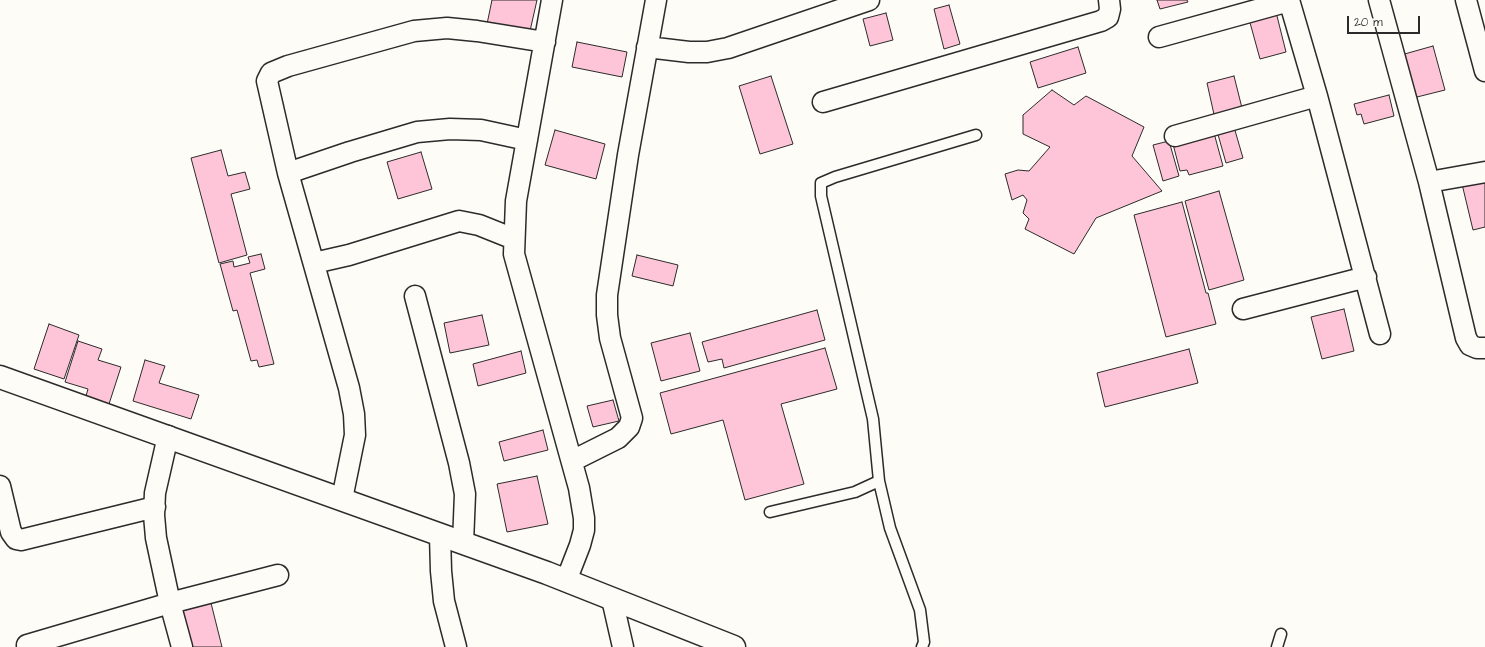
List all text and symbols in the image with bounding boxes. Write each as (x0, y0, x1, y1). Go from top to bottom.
scale bar (1349, 8, 1422, 34)
text: 20 m (1354, 14, 1383, 31)

